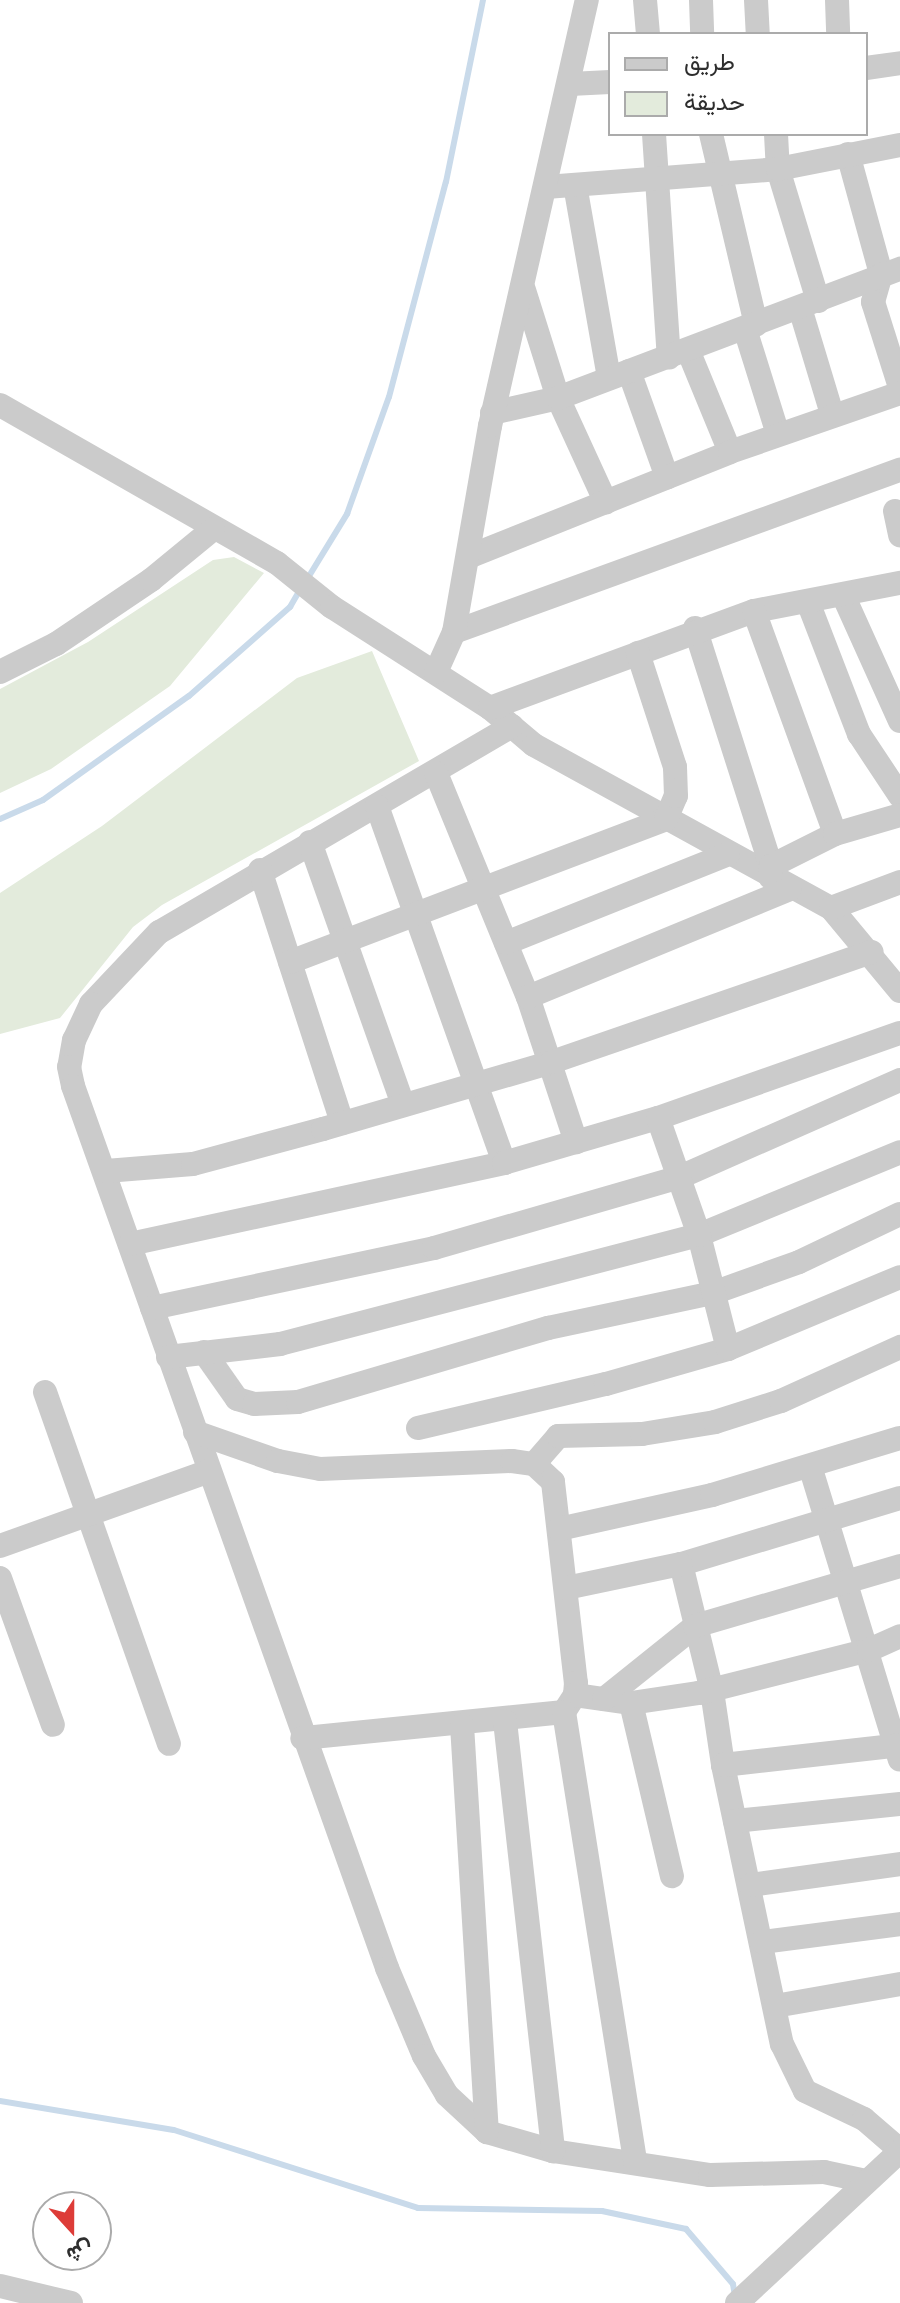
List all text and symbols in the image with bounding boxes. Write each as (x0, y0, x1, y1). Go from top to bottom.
legend (608, 32, 868, 136)
text: طريق (684, 48, 735, 76)
text: حديقة (684, 88, 745, 116)
north arrow (32, 2191, 112, 2271)
text: ش (63, 2236, 97, 2268)

